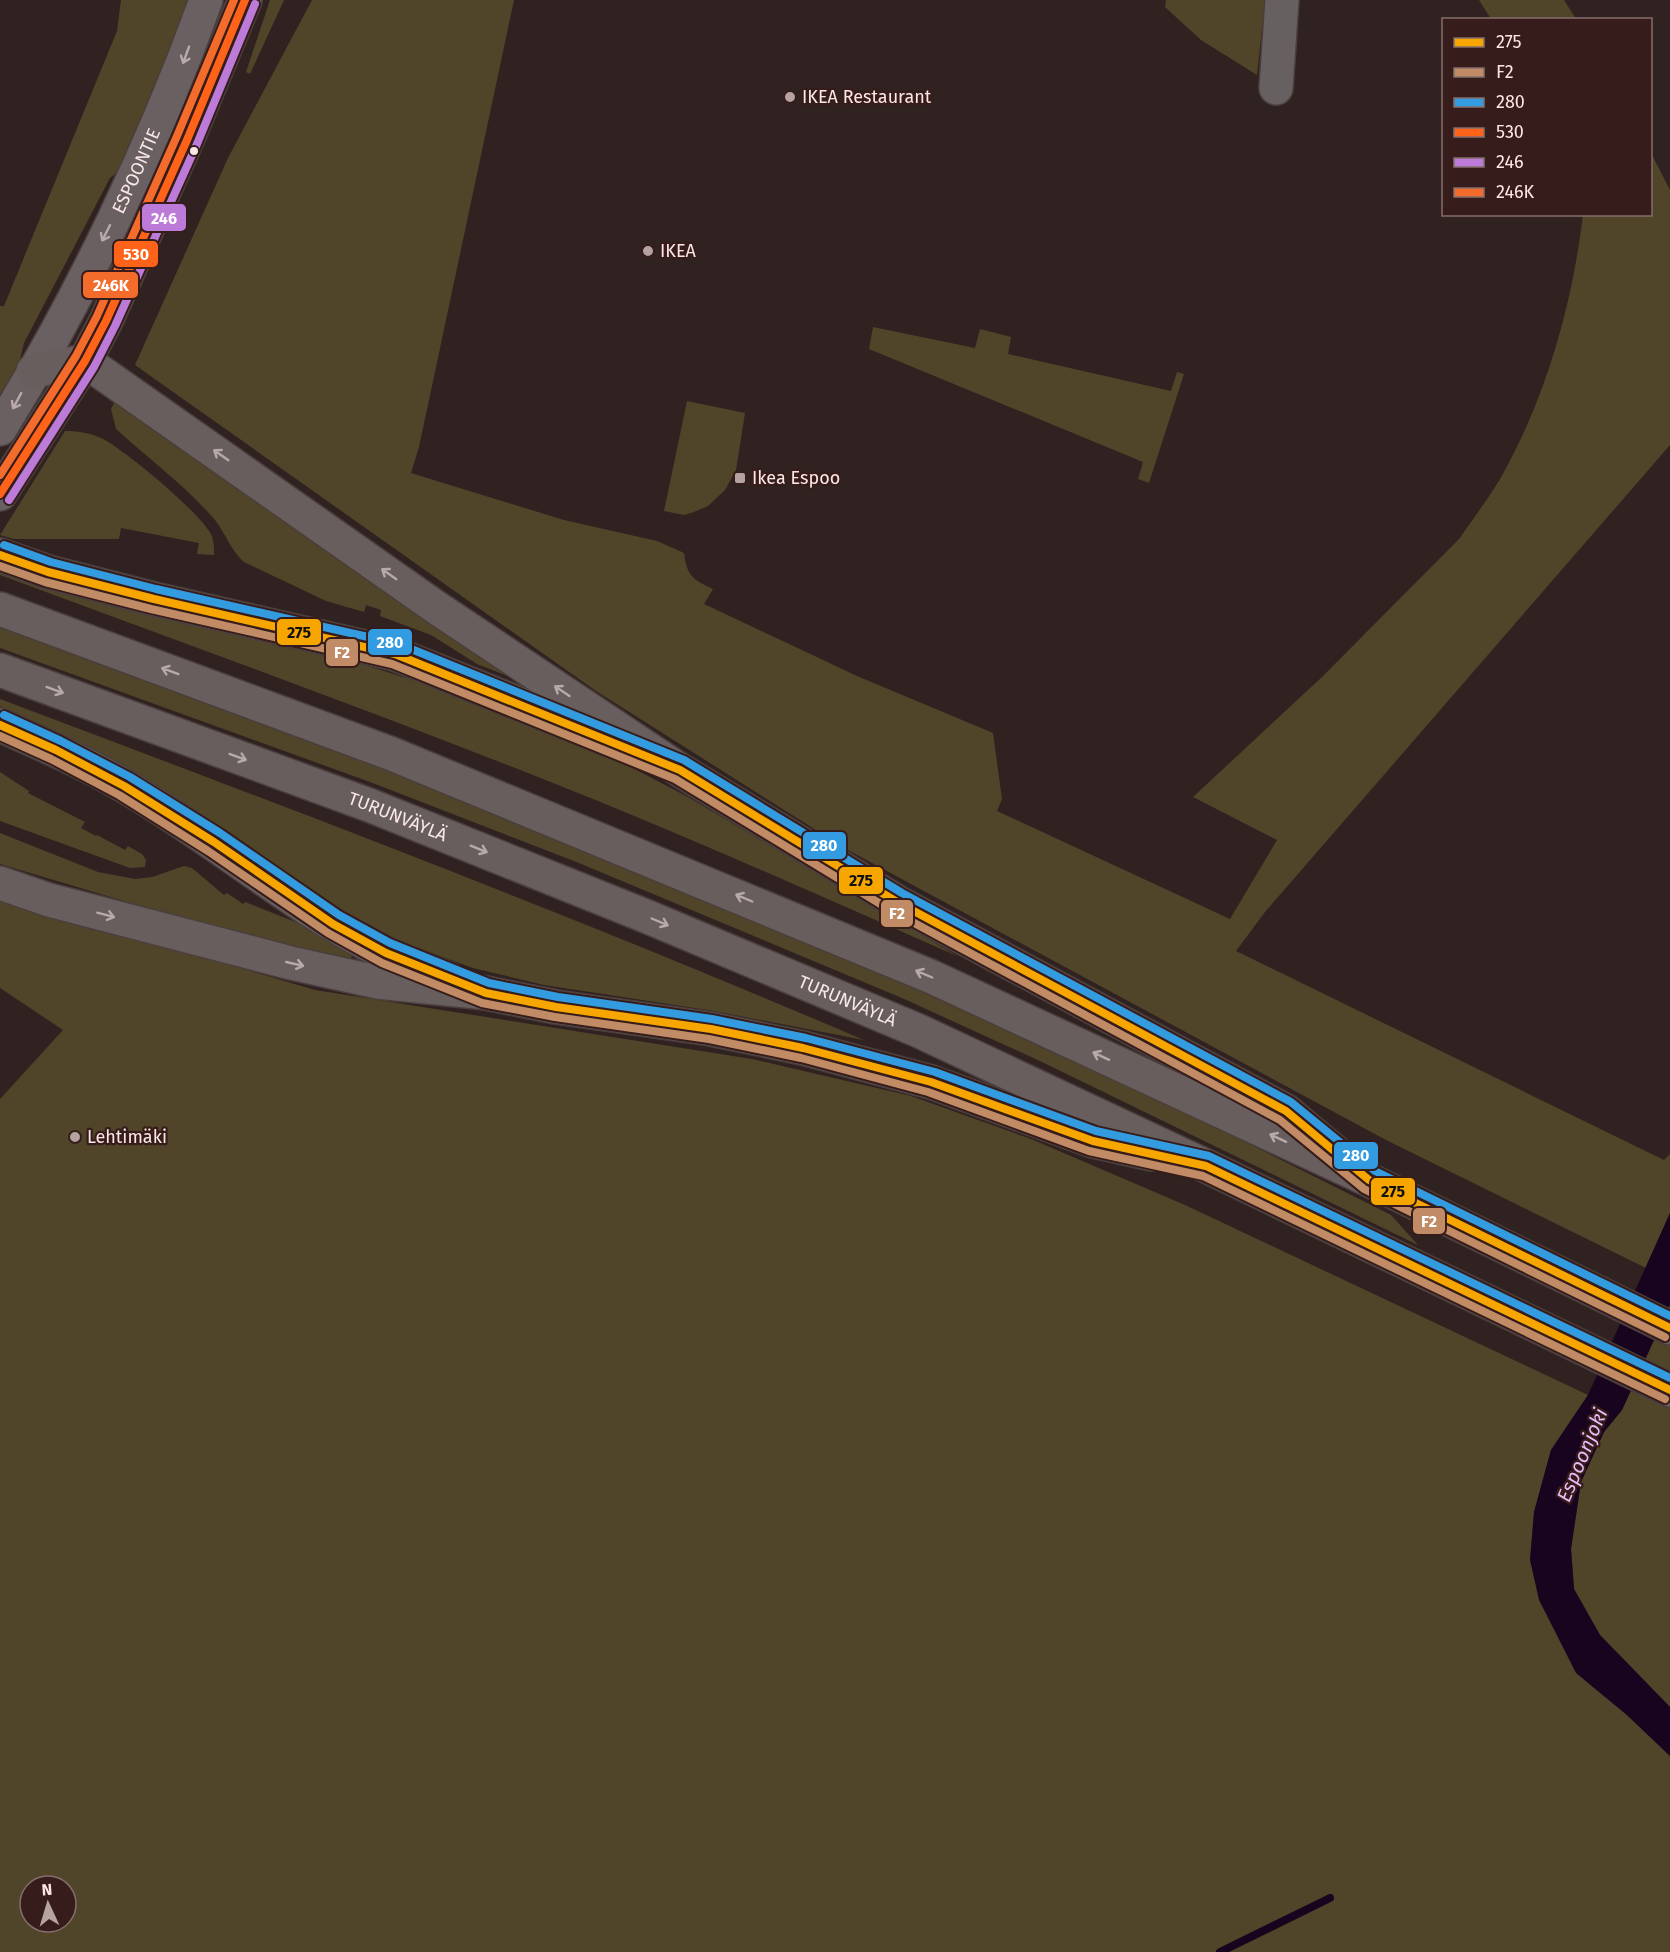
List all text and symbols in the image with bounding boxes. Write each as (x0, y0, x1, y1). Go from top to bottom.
legend (1442, 18, 1652, 216)
text: 275 (1496, 31, 1521, 53)
one-way arrow (179, 45, 190, 64)
text: F2 (1496, 61, 1514, 83)
place label: IKEA Restaurant (802, 86, 932, 108)
marker: IKEA Restaurant (783, 90, 797, 104)
text: 280 (1496, 91, 1525, 113)
text: 530 (1496, 121, 1524, 143)
street label: ESPOONTIE (107, 125, 165, 217)
unlabelled marker (188, 145, 200, 157)
text: 246 (1496, 151, 1524, 173)
text: 246K (1496, 181, 1535, 203)
line badge: 246 (141, 203, 187, 232)
text: 246 (151, 209, 177, 228)
one-way arrow (100, 224, 112, 241)
line badge: 530 (113, 240, 159, 268)
place label: IKEA (660, 240, 697, 262)
marker: IKEA (641, 244, 655, 258)
text: 530 (123, 245, 149, 264)
line badge: 246K (82, 271, 139, 299)
text: 246K (93, 276, 130, 295)
one-way arrow (11, 391, 22, 409)
one-way arrow (213, 449, 230, 461)
place label: Ikea Espoo (752, 467, 840, 489)
marker: Ikea Espoo (733, 471, 747, 485)
one-way arrow (382, 568, 398, 580)
line badge: 275 (276, 618, 322, 646)
text: 275 (287, 623, 311, 642)
line badge: 280 (367, 628, 413, 656)
text: 280 (377, 633, 403, 652)
line badge: F2 (325, 638, 359, 667)
text: F2 (334, 643, 350, 662)
one-way arrow (162, 665, 180, 676)
one-way arrow (553, 684, 570, 697)
one-way arrow (45, 686, 64, 697)
one-way arrow (228, 753, 247, 764)
street label: TURUNVÄYLÄ (345, 787, 451, 847)
line badge: 280 (802, 831, 847, 860)
text: 280 (811, 836, 837, 855)
one-way arrow (469, 844, 488, 855)
line badge: 275 (838, 866, 884, 895)
text: 275 (849, 871, 873, 890)
one-way arrow (735, 892, 754, 903)
line badge: F2 (880, 899, 914, 928)
text: F2 (889, 904, 905, 923)
one-way arrow (96, 909, 115, 921)
one-way arrow (650, 917, 669, 928)
one-way arrow (284, 959, 304, 970)
one-way arrow (915, 968, 933, 979)
street label: TURUNVÄYLÄ (795, 971, 901, 1032)
one-way arrow (1092, 1049, 1110, 1061)
place label: Lehtimäki (87, 1126, 167, 1148)
marker: Lehtimäki (68, 1130, 82, 1144)
one-way arrow (1269, 1131, 1287, 1143)
line badge: 280 (1333, 1141, 1379, 1170)
text: 280 (1343, 1146, 1369, 1165)
line badge: 275 (1370, 1177, 1416, 1206)
text: 275 (1381, 1182, 1405, 1201)
line badge: F2 (1412, 1207, 1446, 1235)
text: F2 (1421, 1212, 1437, 1231)
water label: Espoonjoki (1551, 1404, 1613, 1506)
north arrow (18, 1874, 78, 1934)
text: N (41, 1880, 53, 1899)

